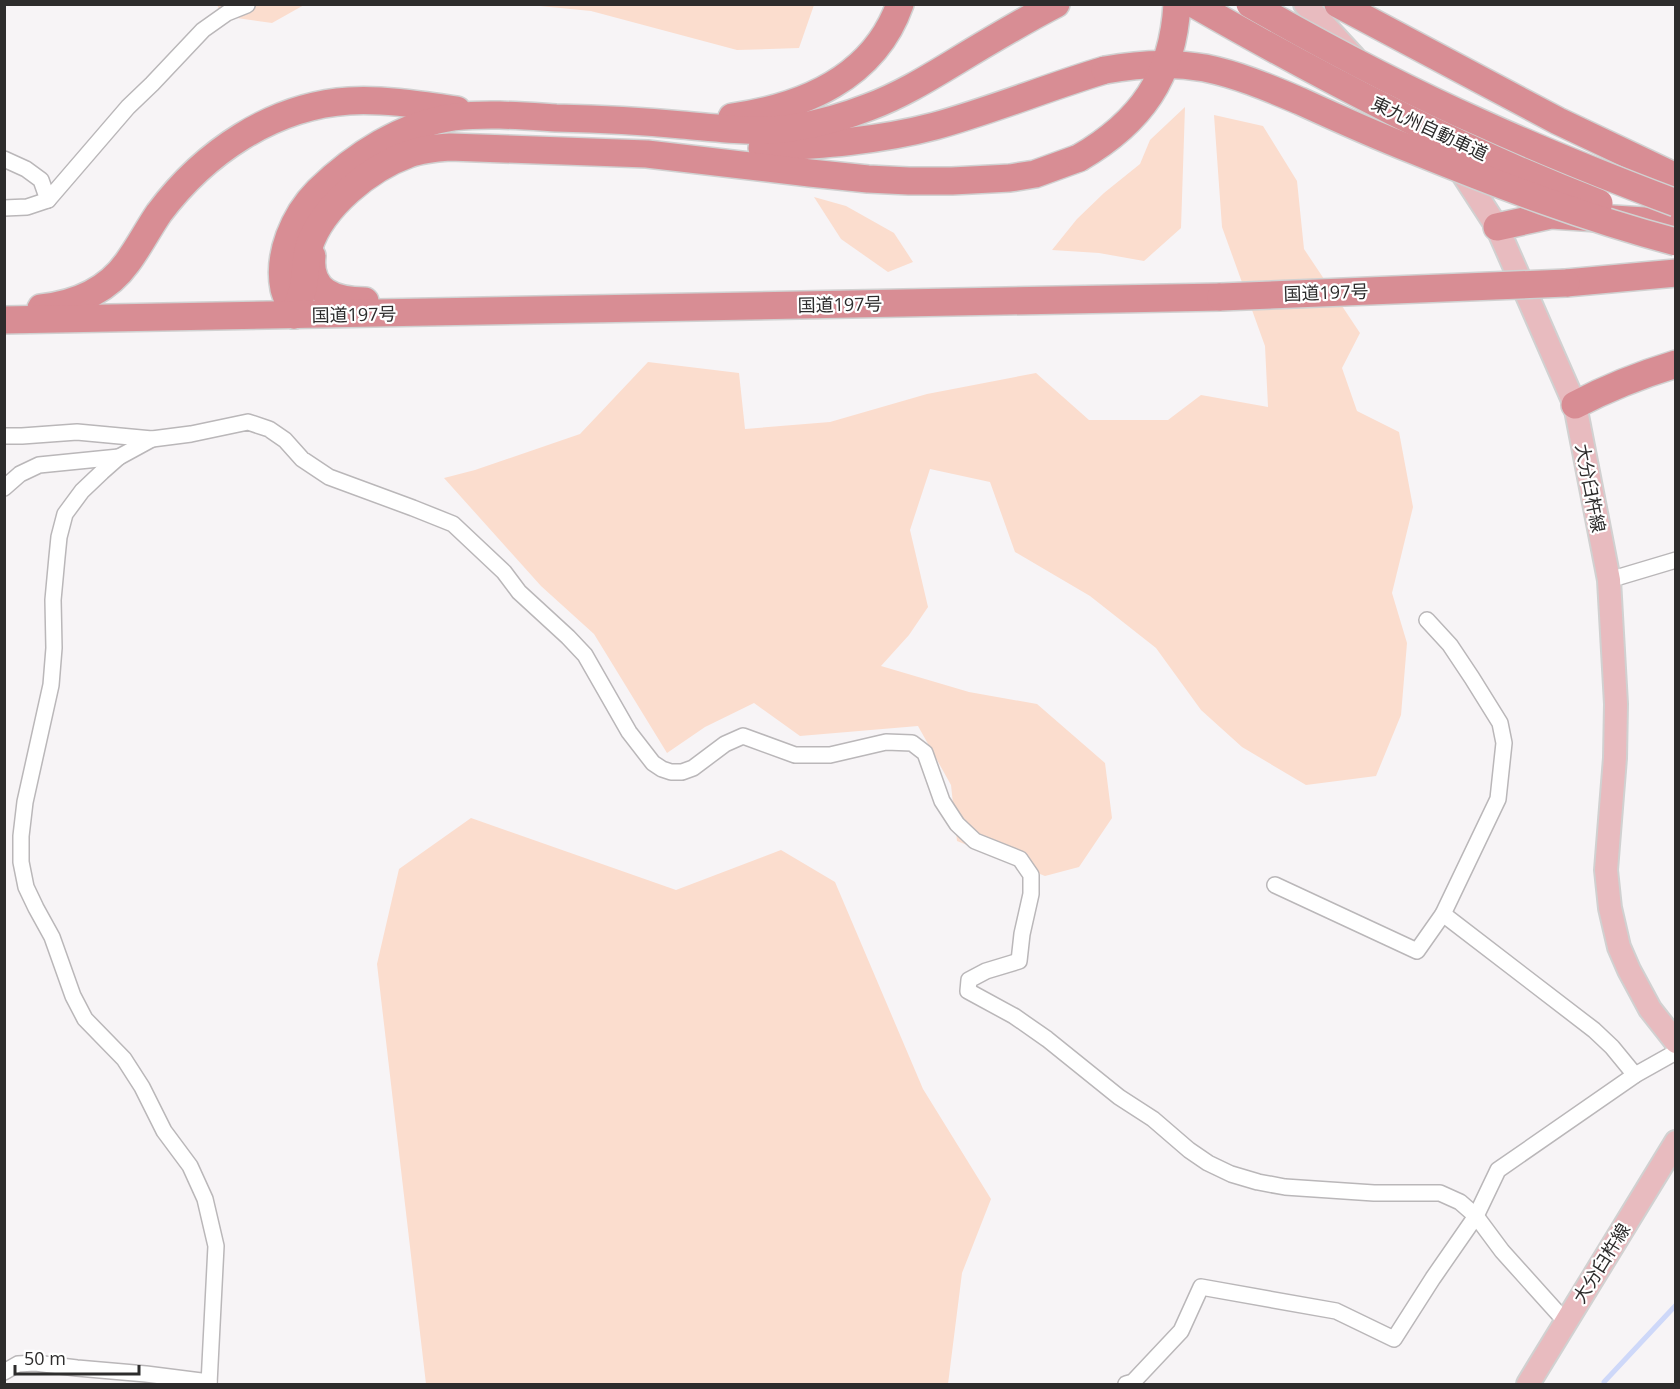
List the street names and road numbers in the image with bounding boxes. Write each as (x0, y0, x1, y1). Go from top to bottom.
street label: 東九州自動車道 (1368, 90, 1492, 166)
street label: 国道197号 (1283, 279, 1369, 305)
street label: 国道197号 (797, 291, 883, 317)
street label: 国道197号 (311, 301, 397, 327)
street label: 大分臼杵線 (1571, 442, 1611, 534)
street label: 大分臼杵線 (1567, 1218, 1635, 1308)

